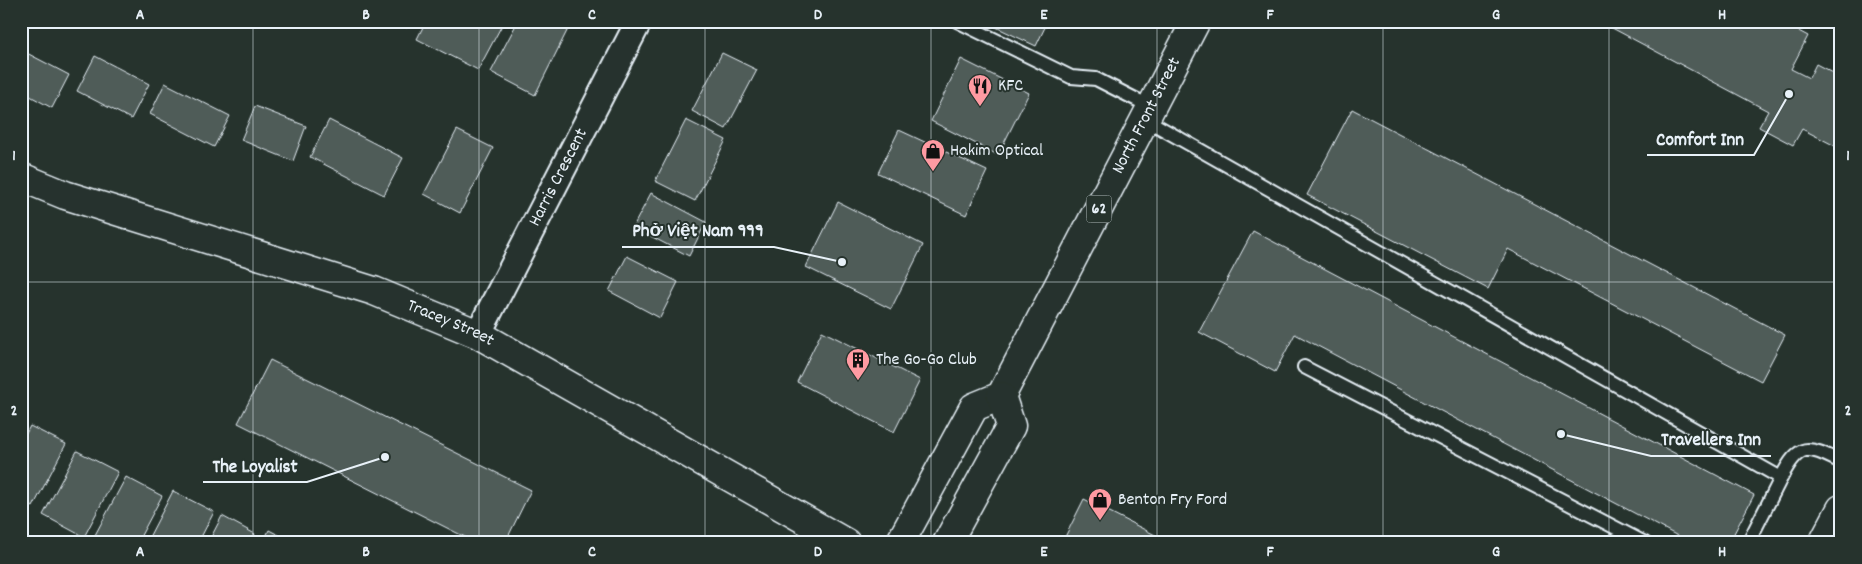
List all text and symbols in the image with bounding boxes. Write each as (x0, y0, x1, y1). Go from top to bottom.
text: A (136, 4, 145, 27)
text: B (362, 4, 370, 27)
text: C (588, 4, 596, 27)
text: D (814, 4, 823, 27)
text: E (1040, 4, 1048, 27)
text: F (1266, 4, 1274, 27)
text: G (1492, 4, 1500, 27)
text: H (1718, 4, 1726, 27)
street label: North Front Street (1106, 53, 1188, 178)
restaurant icon: KFC (967, 73, 993, 107)
place label: KFC (998, 74, 1023, 99)
callout: Comfort Inn (1647, 121, 1754, 155)
street label: Harris Crescent (523, 124, 594, 231)
text: Comfort Inn (1656, 128, 1744, 155)
shop icon: Hakim Optical (920, 138, 946, 172)
place label: Hakim Optical (950, 139, 1044, 164)
text: 1 (12, 145, 16, 168)
text: 1 (1846, 145, 1850, 168)
road number: 62 (1086, 195, 1112, 222)
callout: Phở Việt Nam 999 (622, 213, 774, 247)
text: Phở Việt Nam 999 (632, 219, 764, 246)
street label: Tracey Street (403, 293, 499, 353)
building icon: The Go-Go Club (845, 347, 871, 381)
place label: The Go-Go Club (876, 348, 977, 373)
text: 2 (11, 400, 18, 423)
text: 2 (1845, 400, 1852, 423)
callout: Travellers Inn (1651, 422, 1771, 456)
text: Travellers Inn (1661, 428, 1761, 455)
callout: The Loyalist (203, 448, 307, 482)
text: The Loyalist (213, 455, 297, 482)
shop icon: Benton Fry Ford (1087, 487, 1113, 521)
place label: Benton Fry Ford (1118, 488, 1227, 513)
text: A (136, 541, 145, 564)
text: B (362, 541, 370, 564)
text: C (588, 541, 596, 564)
text: D (814, 541, 823, 564)
text: E (1040, 541, 1048, 564)
text: F (1266, 541, 1274, 564)
text: G (1492, 541, 1500, 564)
text: H (1718, 541, 1726, 564)

